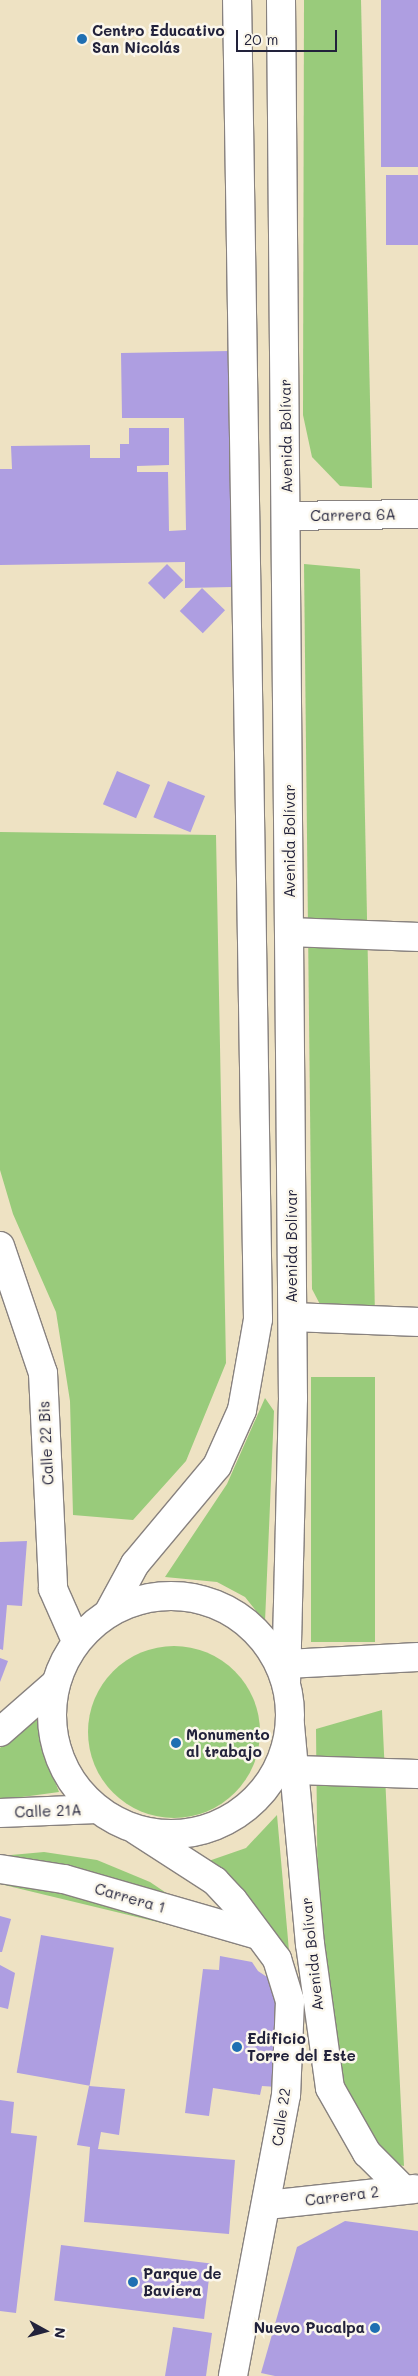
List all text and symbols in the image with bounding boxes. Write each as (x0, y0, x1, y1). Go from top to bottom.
scale bar (238, 20, 339, 52)
place label: Centro Educativo San Nicolás (92, 21, 224, 56)
text: 20 m (244, 29, 278, 49)
marker: Centro Educativo San Nicolás (76, 33, 88, 45)
street label: Avenida Bolívar (276, 379, 296, 493)
street label: Carrera 6A (310, 505, 396, 525)
street label: Avenida Bolívar (281, 784, 299, 898)
street label: Avenida Bolívar (283, 1189, 301, 1303)
street label: Calle 22 Bis (35, 1400, 57, 1486)
place label: Monumento al trabajo (186, 1725, 270, 1760)
marker: Monumento al trabajo (170, 1737, 182, 1749)
street label: Calle 21A (14, 1801, 82, 1821)
street label: Carrera 1 (93, 1879, 167, 1917)
street label: Avenida Bolívar (297, 1896, 327, 2012)
place label: Edificio Torre del Este (247, 2029, 356, 2064)
marker: Edificio Torre del Este (231, 2041, 243, 2053)
street label: Calle 22 (268, 2087, 294, 2147)
street label: Carrera 2 (304, 2183, 380, 2209)
place label: Parque de Baviera (143, 2264, 221, 2299)
marker: Parque de Baviera (127, 2276, 139, 2288)
north arrow (20, 2306, 70, 2356)
place label: Nuevo Pucalpa (254, 2319, 365, 2337)
marker: Nuevo Pucalpa (369, 2322, 381, 2334)
text: N (50, 2326, 70, 2339)

